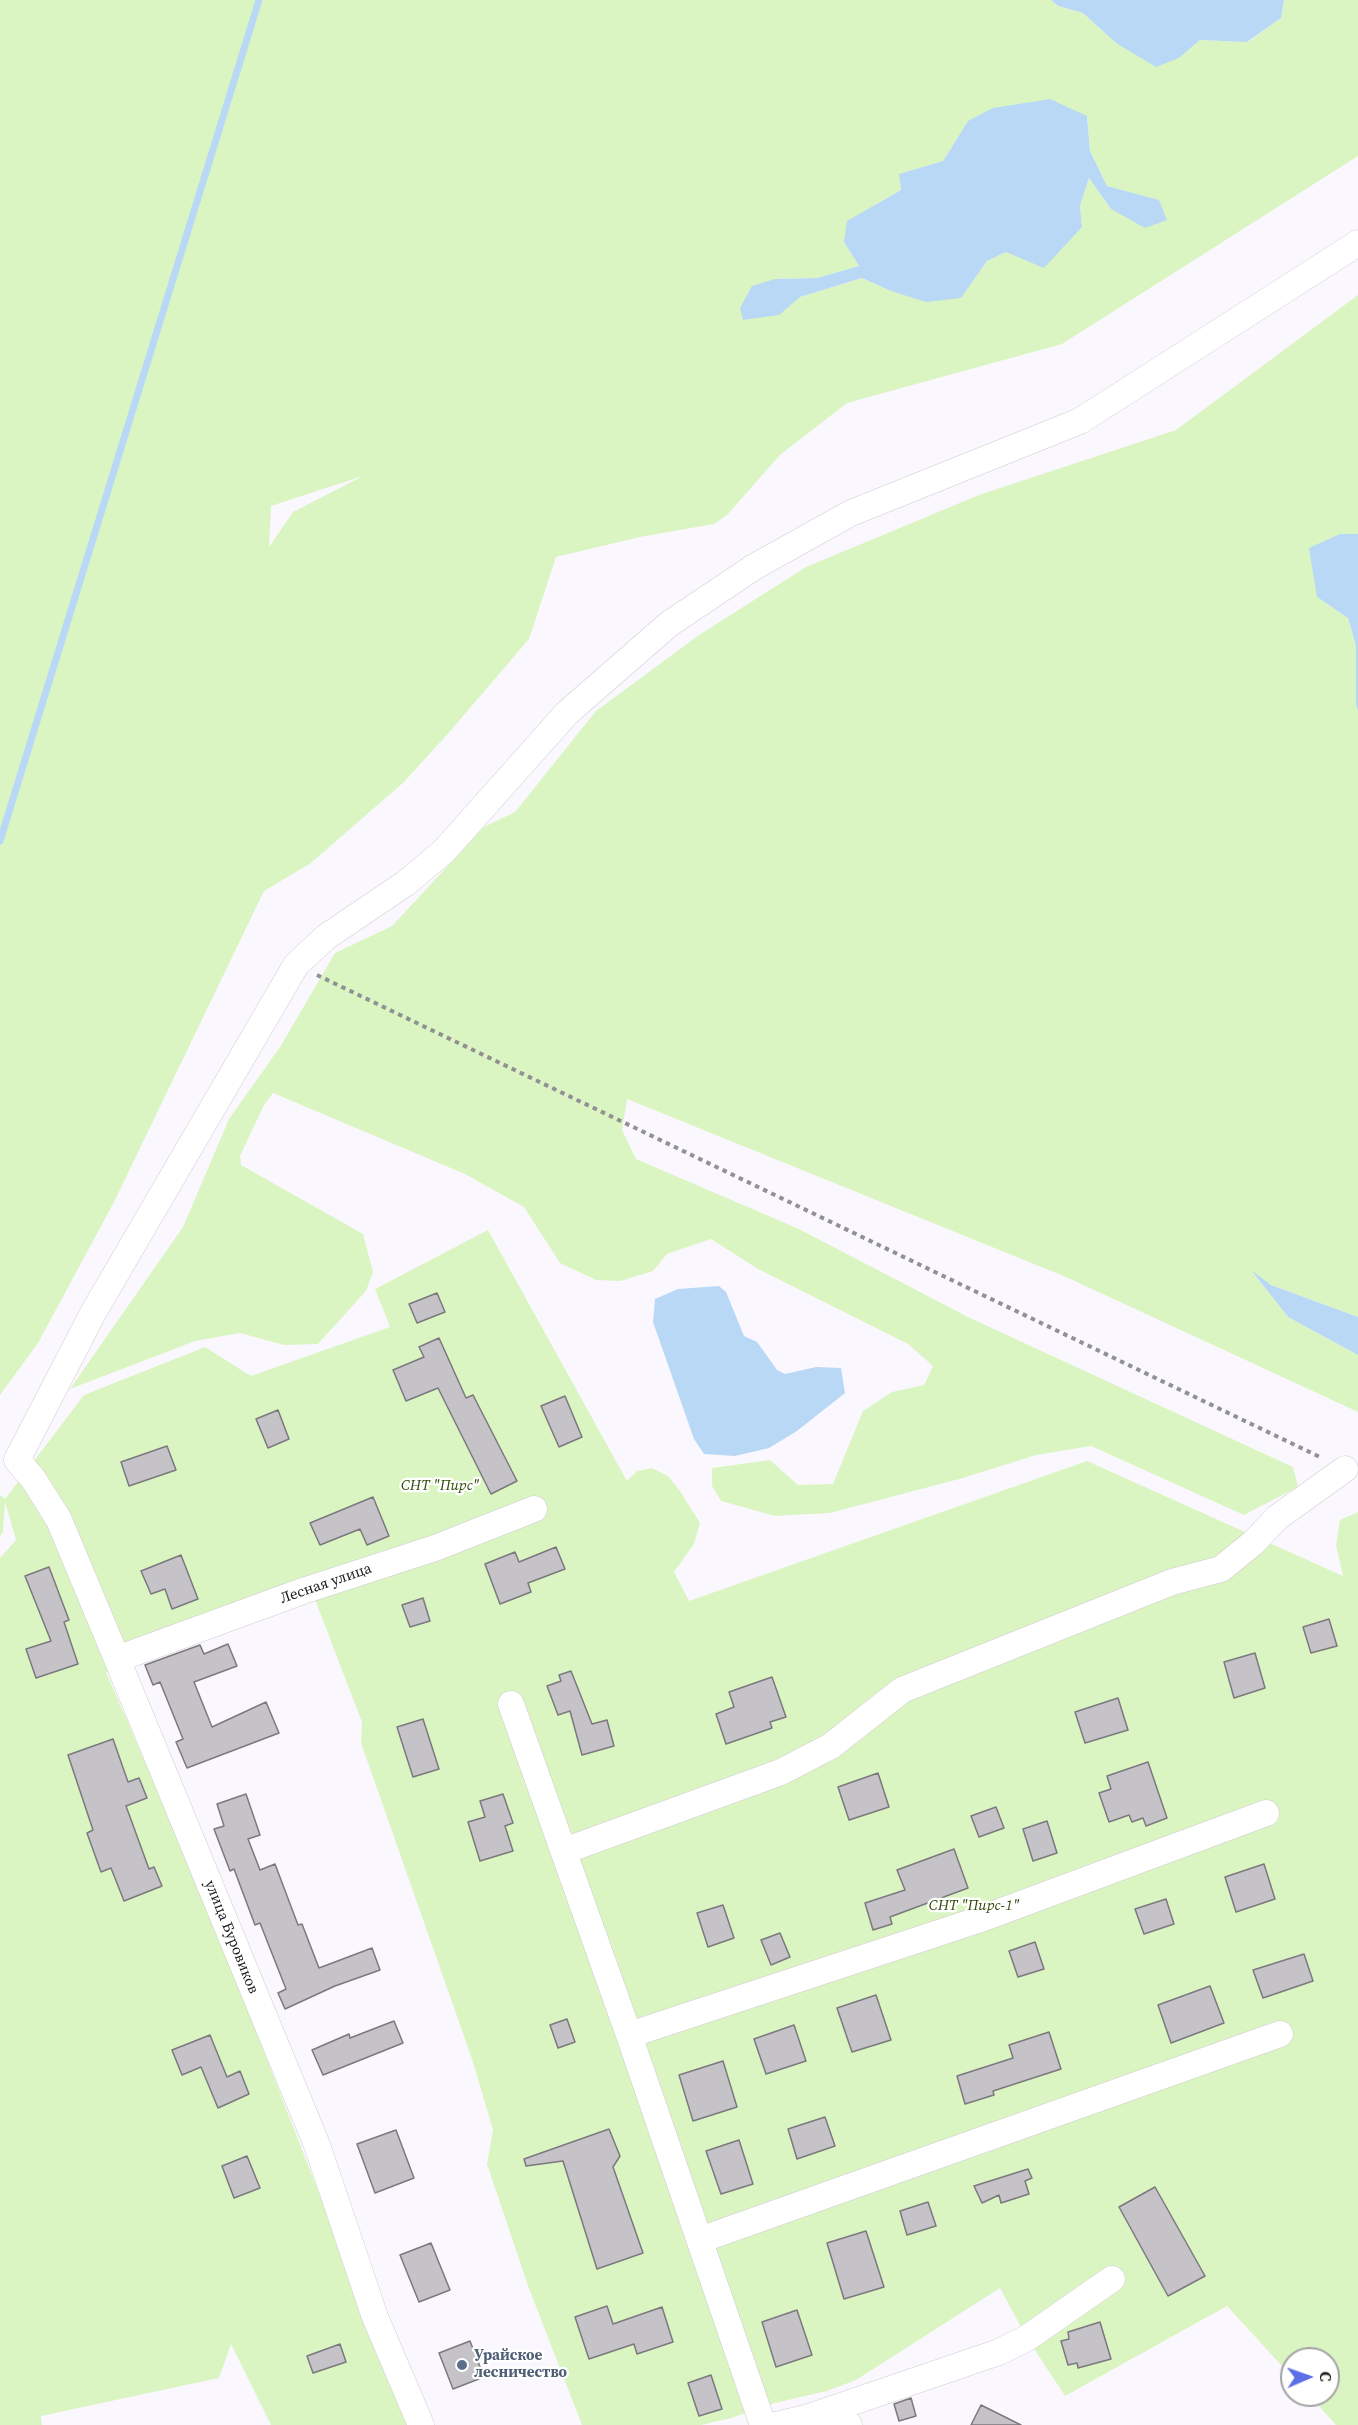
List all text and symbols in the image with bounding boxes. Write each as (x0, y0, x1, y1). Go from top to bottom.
park label: СНТ "Пирс" (401, 1477, 479, 1495)
street label: Лесная улица (278, 1560, 374, 1608)
street label: улица Буровиков (200, 1878, 262, 1996)
park label: СНТ "Пирс-1" (929, 1897, 1019, 1915)
place label: Урайское лесничество (474, 2347, 567, 2382)
north arrow (1280, 2347, 1340, 2407)
marker: Урайское лесничество (455, 2358, 469, 2372)
text: С (1315, 2371, 1337, 2382)

